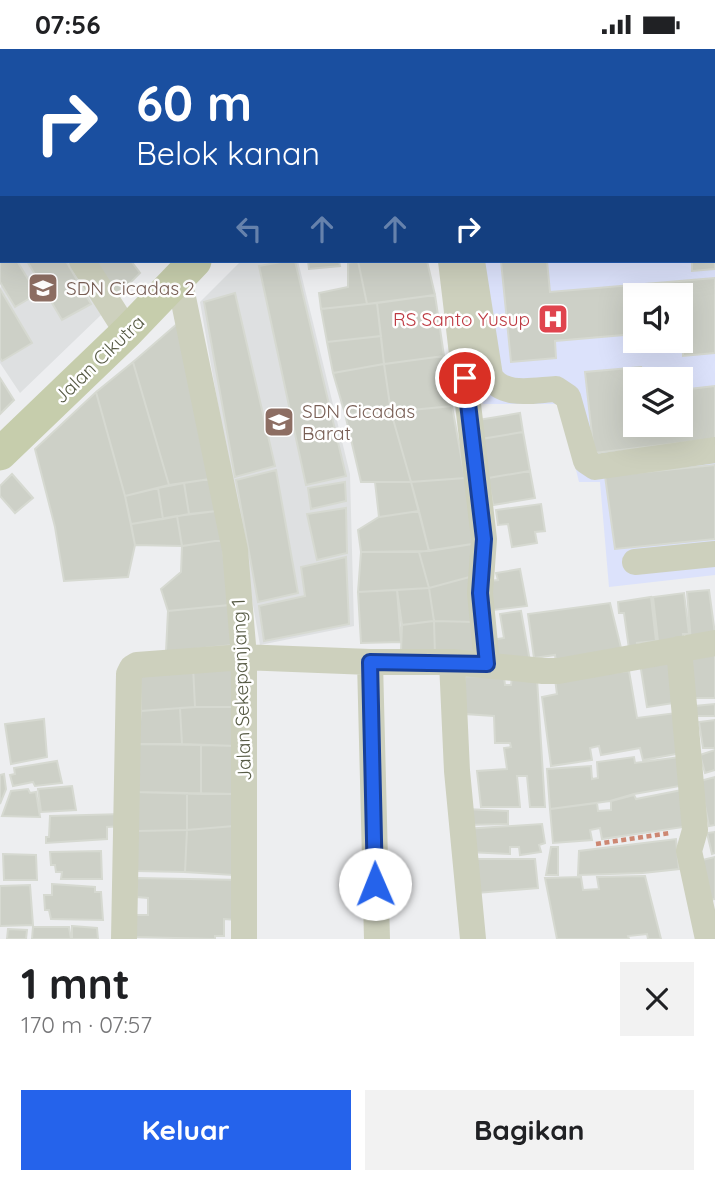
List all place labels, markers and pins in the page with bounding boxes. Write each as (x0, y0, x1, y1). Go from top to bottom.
school or university icon: SDN Cicadas 2 (26, 271, 60, 305)
place label: SDN Cicadas 2 (66, 276, 195, 300)
hospital icon: RS Santo Yusup (536, 302, 570, 336)
place label: RS Santo Yusup (393, 307, 530, 331)
pin (435, 348, 495, 408)
place label: SDN Cicadas Barat (302, 399, 415, 445)
school or university icon: SDN Cicadas Barat (262, 405, 296, 439)

